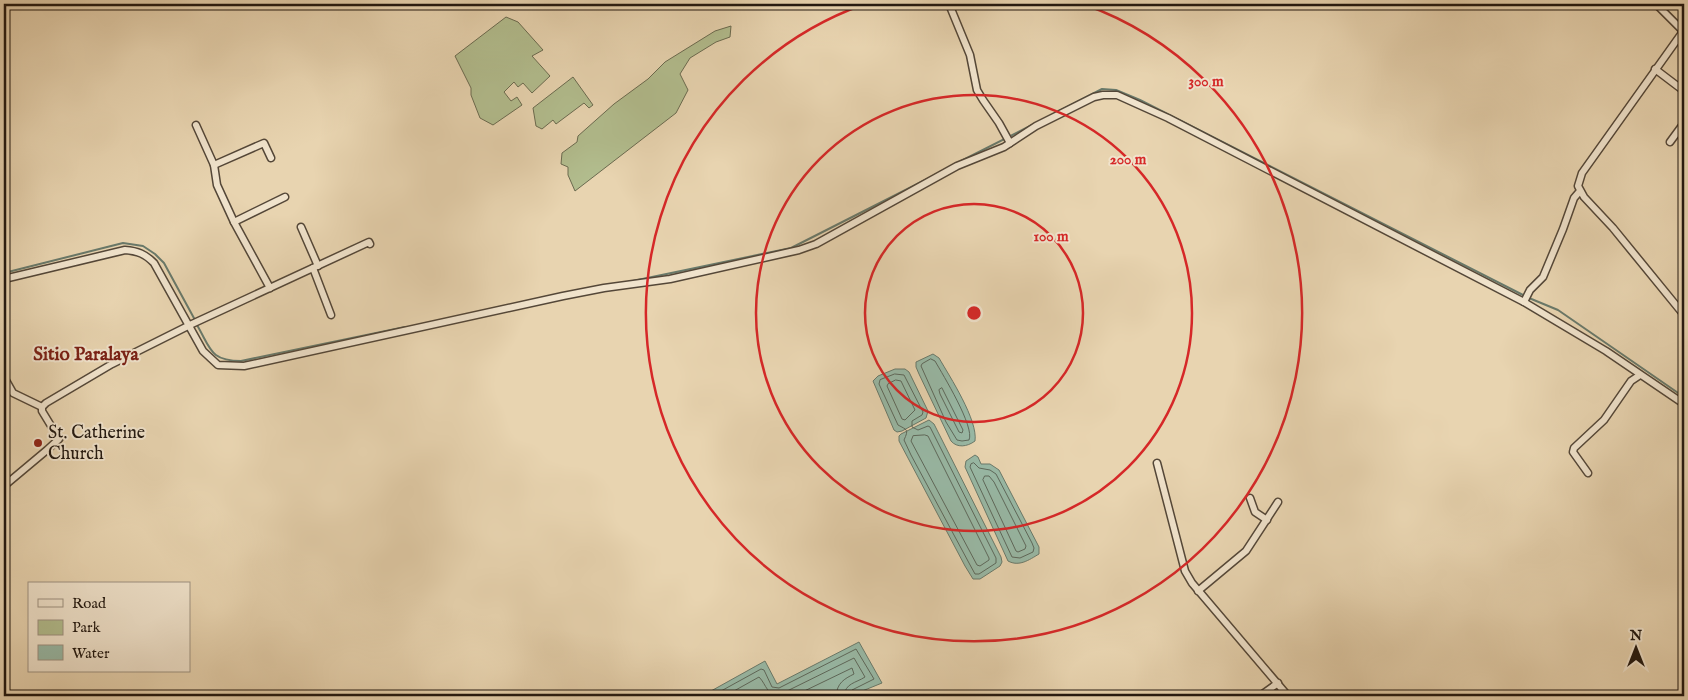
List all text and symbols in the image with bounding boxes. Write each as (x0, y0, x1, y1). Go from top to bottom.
text: 300 m (1188, 72, 1224, 91)
text: 200 m (1110, 150, 1147, 169)
text: 100 m (1033, 227, 1069, 246)
centre of rings (965, 304, 983, 322)
district label: Sitio Paralaya (33, 343, 140, 367)
place label: St. Catherine Church (48, 422, 145, 466)
marker: St. Catherine Church (32, 437, 44, 449)
legend (28, 582, 190, 672)
text: Road (72, 594, 107, 613)
text: Park (72, 618, 102, 637)
north arrow (1610, 622, 1660, 672)
text: N (1629, 627, 1642, 645)
text: Water (72, 644, 110, 663)

